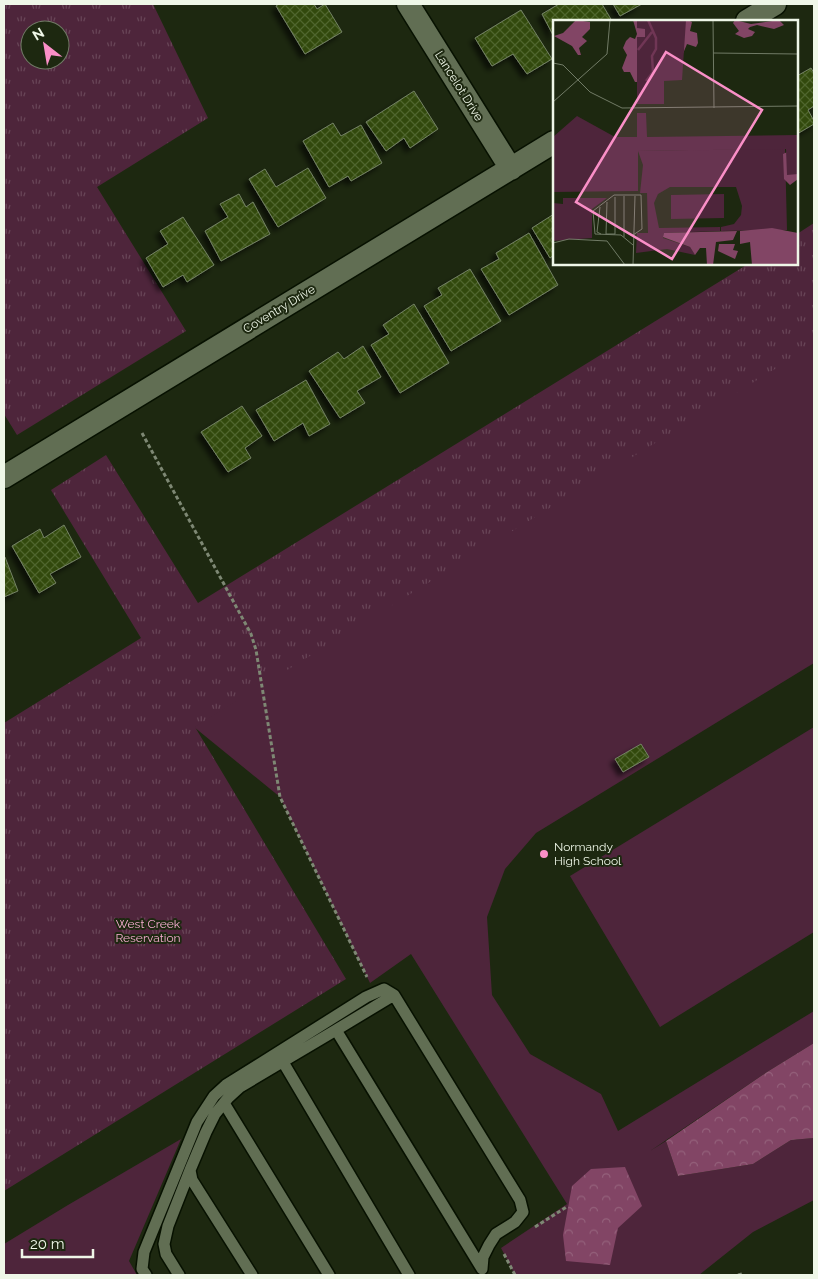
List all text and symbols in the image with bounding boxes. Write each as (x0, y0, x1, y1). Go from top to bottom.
north arrow (20, 20, 70, 70)
inset map (553, 20, 798, 265)
text: N (30, 24, 47, 43)
street label: Lancelot Drive (432, 48, 486, 124)
street label: Coventry Drive (240, 282, 318, 336)
place label: Normandy High School (554, 840, 622, 868)
marker: Normandy High School (538, 848, 550, 860)
park label: West Creek Reservation (115, 917, 181, 945)
scale bar (22, 1226, 94, 1258)
text: 20 m (30, 1235, 65, 1253)

